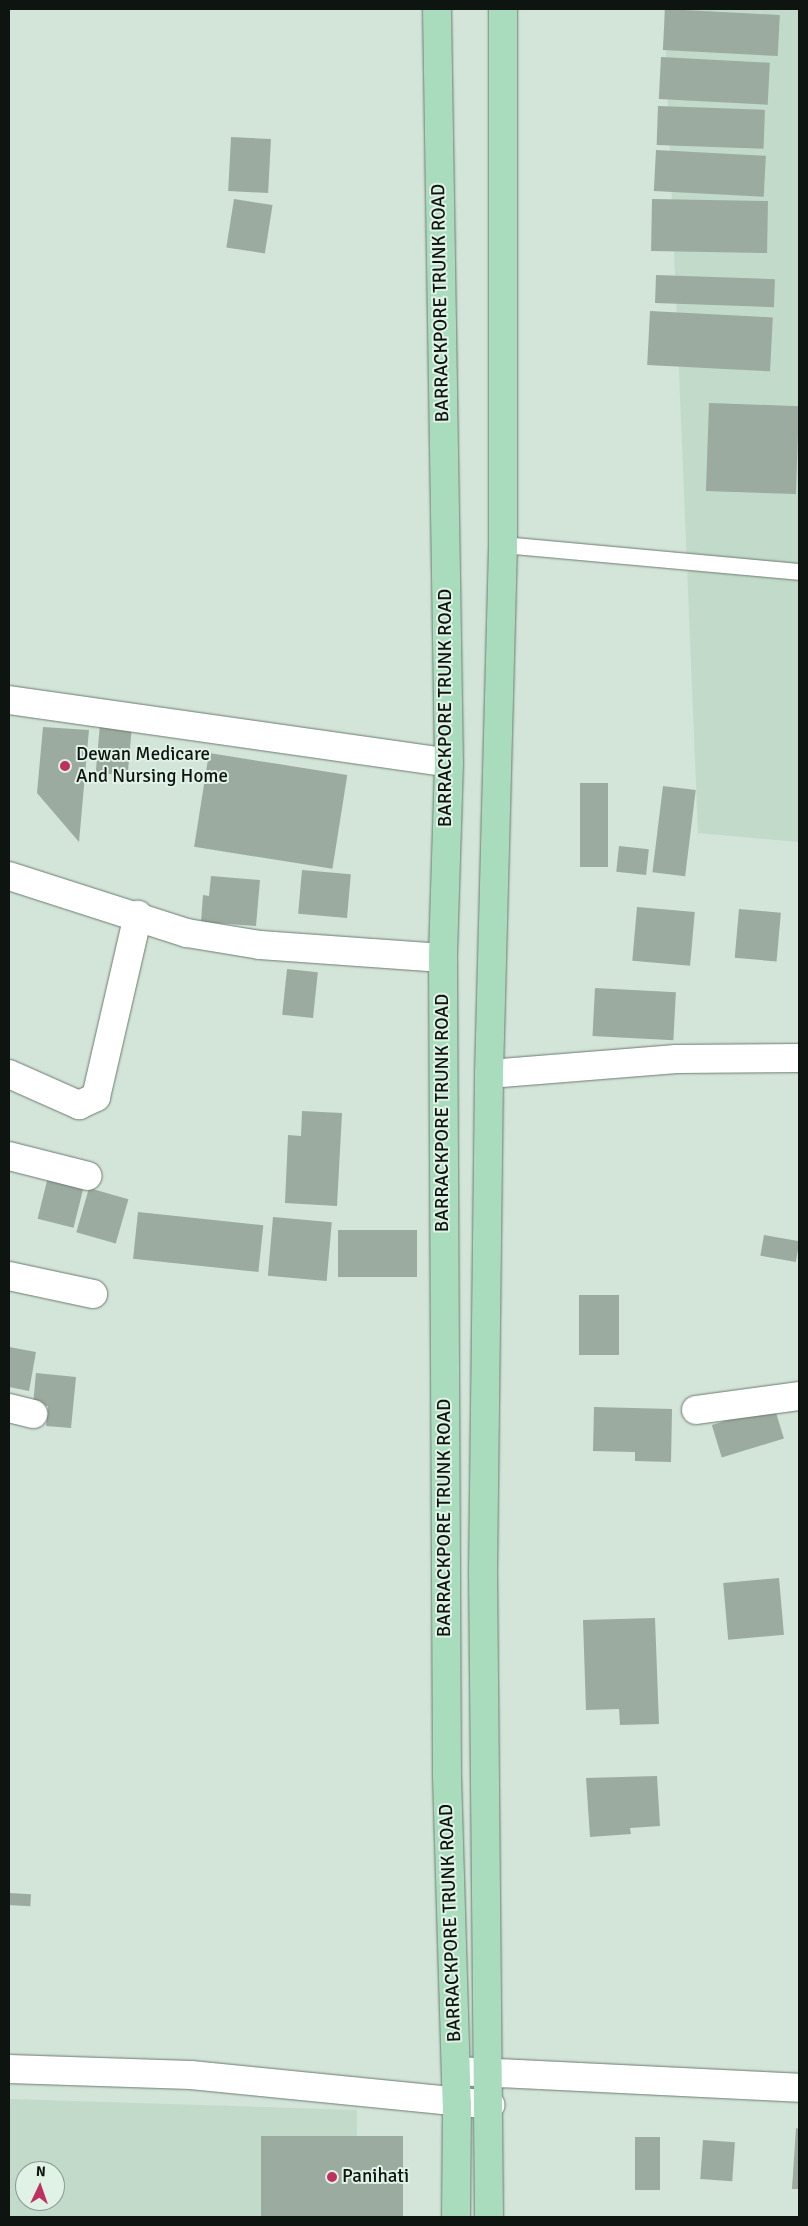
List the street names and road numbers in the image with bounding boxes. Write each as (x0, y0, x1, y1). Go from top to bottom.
street label: BARRACKPORE TRUNK ROAD (428, 183, 454, 423)
street label: BARRACKPORE TRUNK ROAD (435, 589, 457, 827)
street label: BARRACKPORE TRUNK ROAD (432, 994, 454, 1232)
street label: BARRACKPORE TRUNK ROAD (434, 1399, 456, 1637)
street label: BARRACKPORE TRUNK ROAD (435, 1803, 467, 2043)

